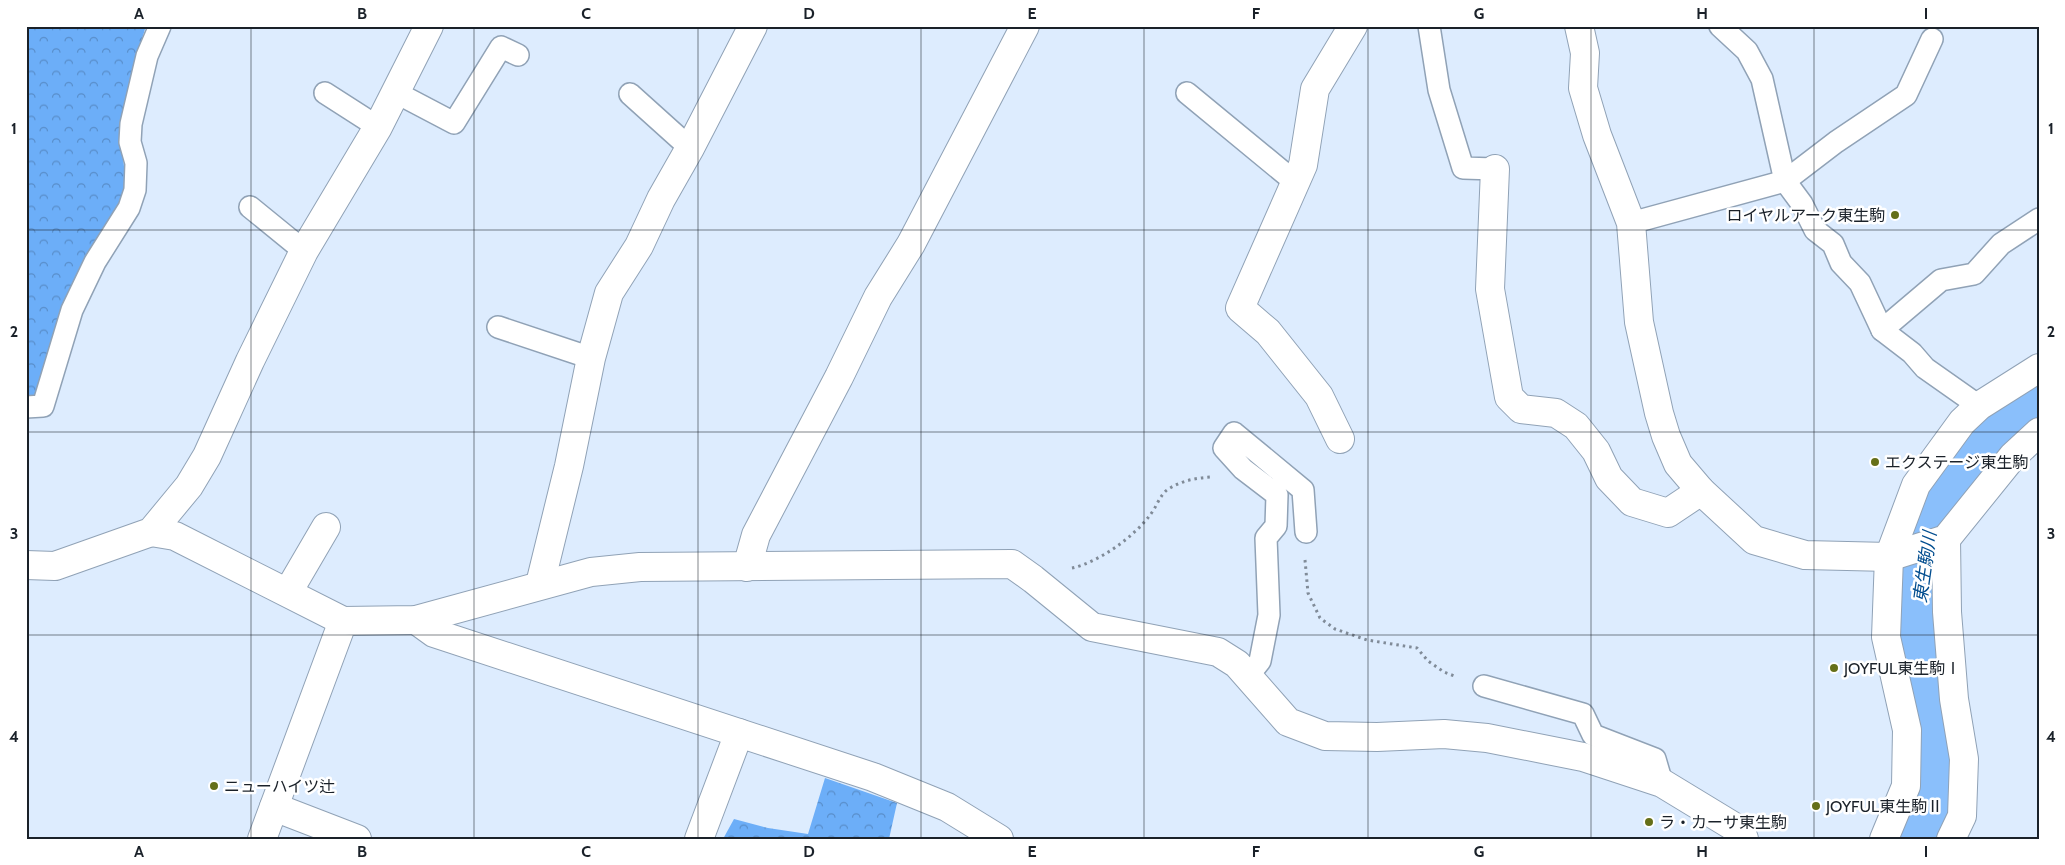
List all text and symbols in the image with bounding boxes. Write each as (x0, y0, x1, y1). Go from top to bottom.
text: A (134, 4, 144, 23)
text: B (357, 4, 367, 23)
text: C (581, 4, 591, 23)
text: D (803, 4, 815, 23)
text: E (1027, 4, 1037, 23)
text: F (1252, 4, 1261, 23)
text: G (1474, 4, 1484, 23)
text: H (1696, 4, 1708, 23)
text: I (1924, 4, 1928, 23)
text: 1 (11, 119, 17, 138)
text: 1 (2048, 119, 2054, 138)
place label: ロイヤルアーク東生駒 (1726, 206, 1885, 225)
marker: ロイヤルアーク東生駒 (1889, 209, 1901, 221)
text: 2 (10, 322, 18, 341)
text: 2 (2047, 322, 2055, 341)
place label: エクステージ東生駒 (1885, 453, 2028, 472)
marker: エクステージ東生駒 (1869, 456, 1881, 468)
text: 3 (10, 524, 18, 543)
text: 3 (2047, 524, 2055, 543)
water label: 東生駒川 (1909, 528, 1941, 604)
place label: JOYFUL東生駒Ⅰ (1843, 659, 1961, 678)
marker: JOYFUL東生駒Ⅰ (1828, 662, 1840, 674)
text: 4 (9, 727, 19, 746)
text: 4 (2046, 727, 2056, 746)
place label: ニューハイツ辻 (224, 777, 335, 796)
marker: ニューハイツ辻 (208, 780, 220, 792)
place label: JOYFUL東生駒Ⅱ (1825, 797, 1943, 816)
marker: JOYFUL東生駒Ⅱ (1810, 800, 1822, 812)
place label: ラ・カーサ東生駒 (1659, 813, 1787, 832)
marker: ラ・カーサ東生駒 (1643, 816, 1655, 828)
text: A (134, 842, 144, 861)
text: B (357, 842, 367, 861)
text: C (581, 842, 591, 861)
text: D (803, 842, 815, 861)
text: E (1027, 842, 1037, 861)
text: F (1252, 842, 1261, 861)
text: G (1474, 842, 1484, 861)
text: H (1696, 842, 1708, 861)
text: I (1924, 842, 1928, 861)

